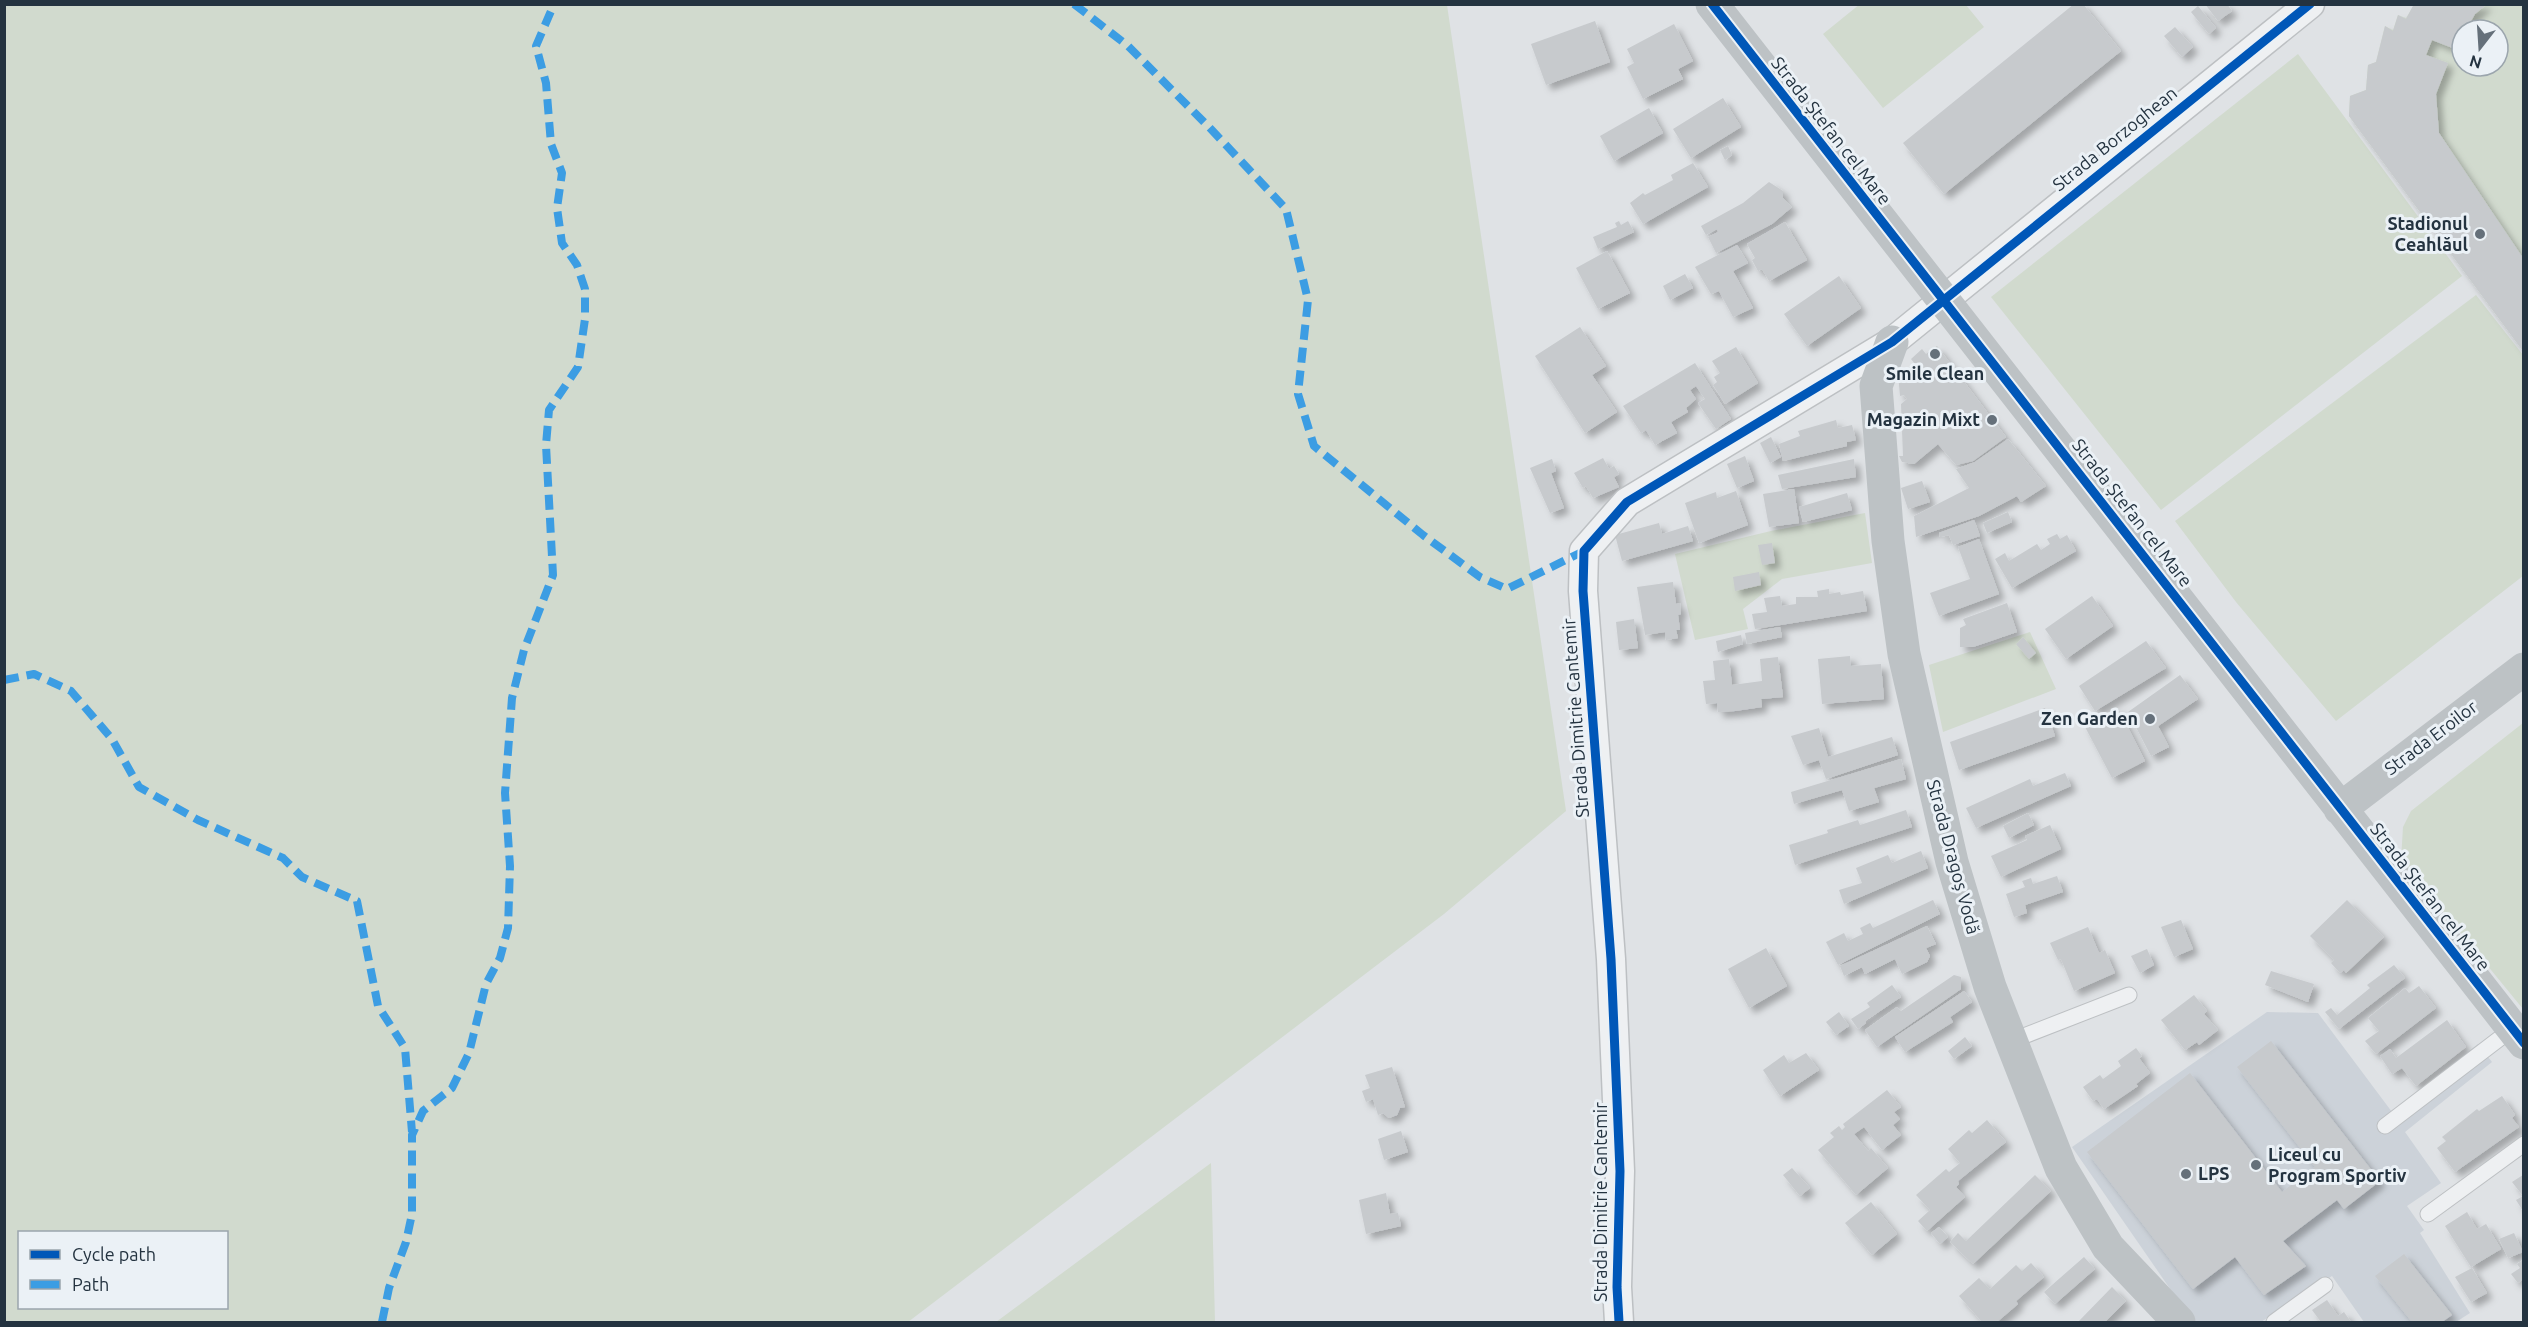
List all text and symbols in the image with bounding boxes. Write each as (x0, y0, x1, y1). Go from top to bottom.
north arrow (2450, 18, 2510, 78)
street label: Strada Ștefan cel Mare (1768, 52, 1896, 208)
text: N (2467, 52, 2484, 73)
street label: Strada Borzoghean (2048, 82, 2181, 194)
place label: Stadionul Ceahlăul (2387, 213, 2469, 254)
marker: Stadionul Ceahlăul (2473, 227, 2487, 241)
marker: Smile Clean (1928, 347, 1942, 361)
place label: Smile Clean (1886, 363, 1984, 383)
place label: Magazin Mixt (1867, 409, 1980, 429)
marker: Magazin Mixt (1985, 413, 1999, 427)
street label: Strada Ștefan cel Mare (2069, 434, 2197, 590)
street label: Strada Dimitrie Cantemir (1558, 617, 1592, 819)
street label: Strada Eroilor (2380, 696, 2481, 778)
place label: Zen Garden (2041, 708, 2138, 728)
marker: Zen Garden (2143, 712, 2157, 726)
street label: Strada Dragoș Vodă (1924, 777, 1984, 936)
street label: Strada Ștefan cel Mare (2367, 818, 2495, 974)
street label: Strada Dimitrie Cantemir (1590, 1102, 1610, 1302)
place label: Liceul cu Program Sportiv (2268, 1144, 2407, 1185)
marker: Liceul cu Program Sportiv (2249, 1158, 2263, 1172)
place label: LPS (2198, 1163, 2230, 1183)
marker: LPS (2179, 1167, 2193, 1181)
legend (18, 1231, 228, 1309)
text: Cycle path (72, 1244, 156, 1264)
text: Path (72, 1274, 109, 1294)

